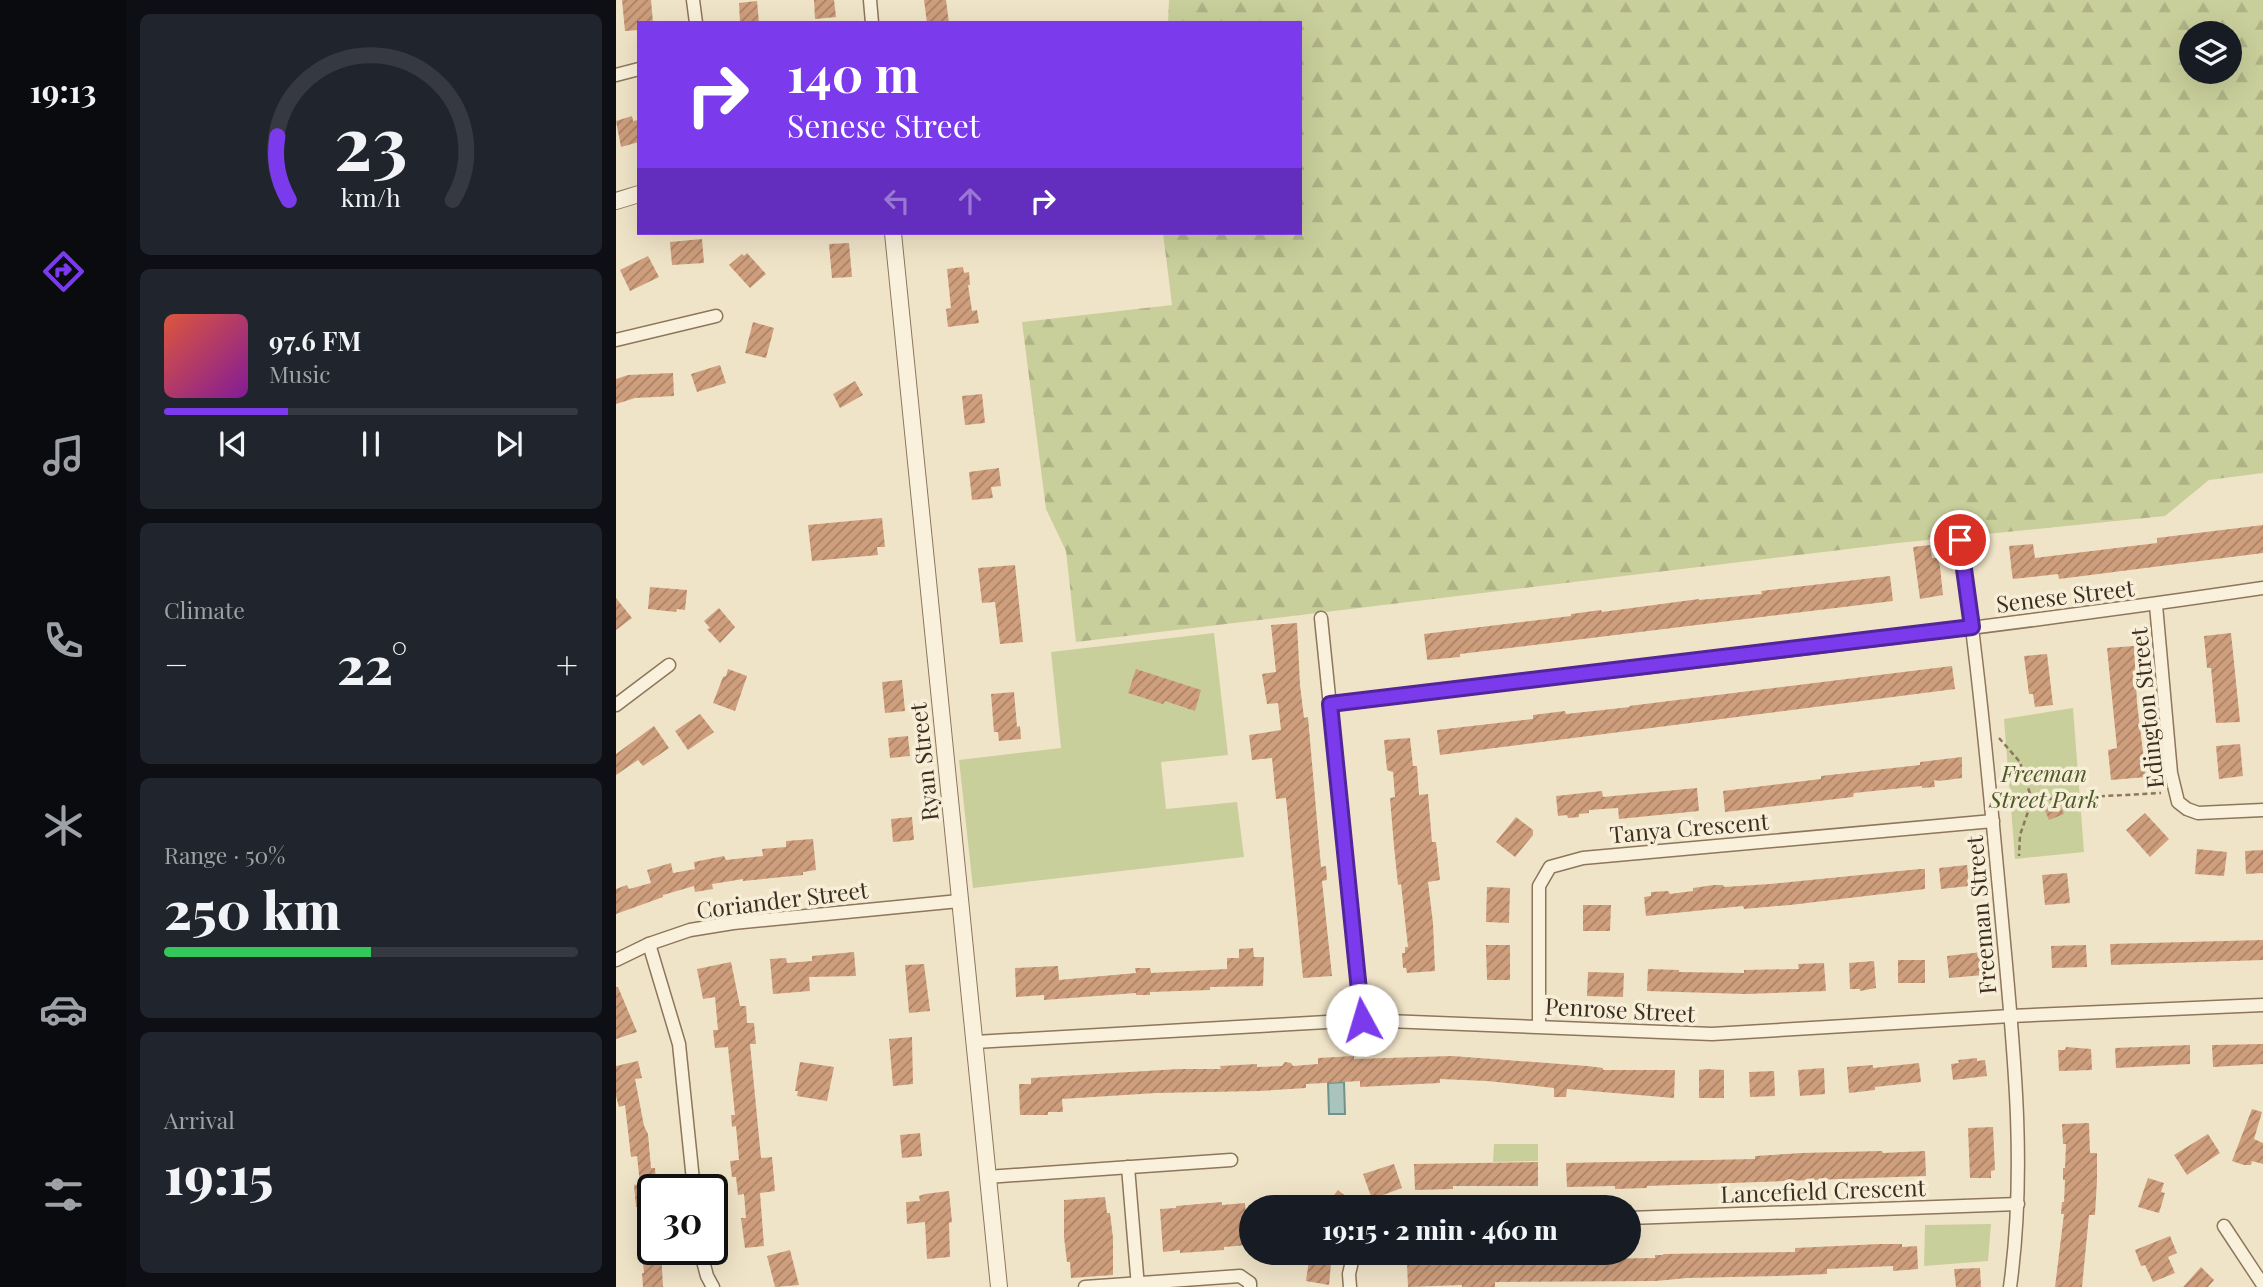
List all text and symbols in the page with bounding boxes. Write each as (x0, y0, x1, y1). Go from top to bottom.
map controls (2179, 21, 2242, 84)
button: layers (2179, 21, 2242, 84)
text: 140 m (787, 40, 919, 105)
icon: right (672, 49, 763, 140)
text: 19:13 (30, 68, 96, 111)
text: 23 (334, 92, 408, 189)
text: Senese Street (787, 103, 980, 146)
text: km/h (341, 180, 401, 213)
icon: left (878, 182, 916, 220)
icon: ahead (951, 182, 989, 220)
icon: right (1024, 182, 1062, 220)
icon: directions (39, 247, 88, 296)
text: 97.6 FM (269, 323, 361, 358)
text: Music (269, 358, 330, 389)
icon: previous (214, 425, 252, 463)
icon: pause (352, 425, 390, 463)
icon: next (490, 425, 528, 463)
icon: music (39, 431, 88, 480)
pin (1930, 510, 1990, 570)
icon: arrive (1941, 521, 1979, 559)
street label: Senese Street (1994, 571, 2137, 619)
text: Climate (164, 594, 245, 625)
icon: phone (39, 616, 88, 665)
street label: Edington Street (2122, 625, 2170, 790)
text: 22° (337, 629, 407, 698)
text: − (164, 638, 189, 689)
text: + (556, 638, 578, 689)
street label: Ryan Street (901, 701, 945, 823)
park label: Freeman Street Park (1988, 757, 2099, 814)
icon: climate (39, 801, 88, 850)
street label: Tanya Crescent (1608, 805, 1771, 849)
street label: Freeman Street (1958, 833, 2002, 996)
text: Range · 50% (164, 839, 285, 870)
street label: Coriander Street (694, 873, 871, 925)
text: 250 km (164, 874, 341, 943)
position arrow (1325, 983, 1399, 1057)
icon: car (39, 985, 88, 1034)
street label: Penrose Street (1544, 990, 1697, 1028)
text: Arrival (164, 1104, 235, 1135)
text: 19:15 (164, 1139, 273, 1208)
icon: filters (39, 1170, 88, 1219)
street label: Lancefield Crescent (1720, 1171, 1927, 1209)
speed limit sign: 30 (637, 1174, 728, 1265)
text: 19:15 · 2 min · 460 m (1322, 1212, 1558, 1247)

